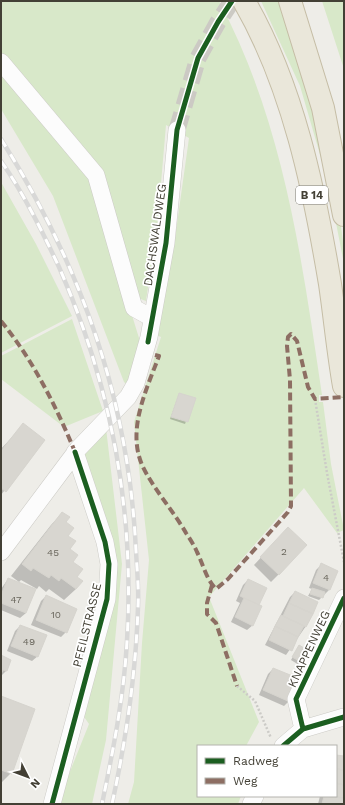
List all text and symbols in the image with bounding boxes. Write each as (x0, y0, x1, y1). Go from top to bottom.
street label: DACHSWALDWEG (141, 183, 169, 287)
road number: B 14 (296, 186, 328, 204)
house number: 2 (281, 546, 287, 557)
house number: 45 (47, 547, 59, 558)
house number: 4 (323, 572, 329, 583)
street label: PFEILSTRASSE (70, 581, 104, 669)
house number: 47 (10, 594, 22, 605)
street label: KNAPPENWEG (285, 608, 333, 690)
house number: 10 (51, 609, 61, 620)
house number: 49 (23, 636, 35, 647)
legend (197, 745, 337, 797)
text: Radweg (233, 754, 279, 768)
north arrow (8, 757, 48, 797)
text: Weg (233, 774, 258, 788)
text: N (28, 776, 43, 791)

